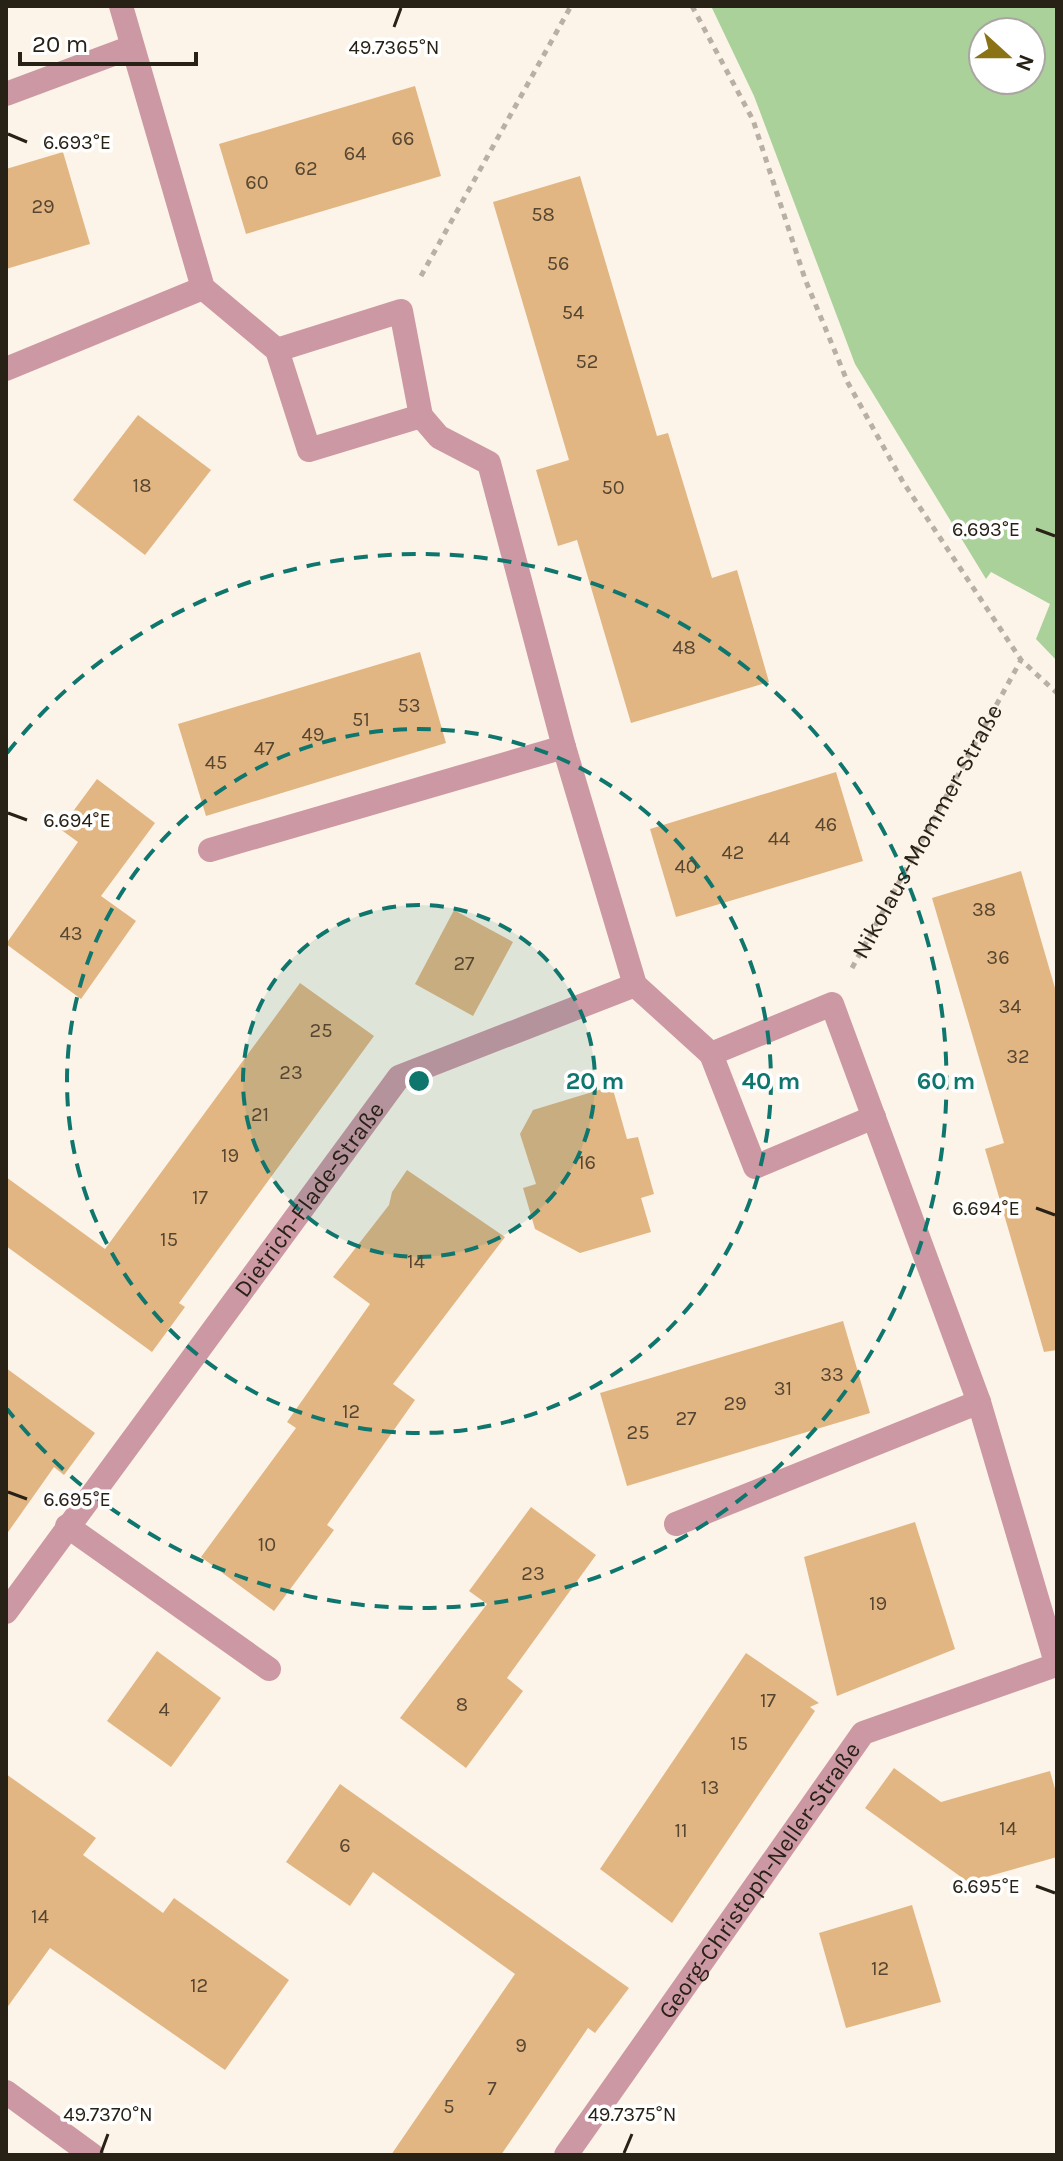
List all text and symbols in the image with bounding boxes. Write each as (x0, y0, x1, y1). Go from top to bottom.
scale bar (20, 16, 196, 66)
north arrow (967, 16, 1047, 96)
text: 20 m (32, 30, 88, 58)
text: 49.7365°N (349, 36, 439, 59)
text: N (1010, 51, 1040, 75)
house number: 66 (392, 127, 414, 150)
text: 6.693°E (43, 131, 111, 154)
house number: 64 (344, 142, 366, 165)
house number: 62 (294, 157, 318, 180)
house number: 60 (245, 171, 269, 194)
house number: 29 (31, 195, 55, 218)
house number: 58 (531, 203, 555, 226)
house number: 56 (547, 252, 569, 275)
house number: 54 (562, 301, 584, 324)
house number: 52 (576, 350, 598, 373)
house number: 18 (133, 474, 151, 497)
house number: 50 (601, 476, 625, 499)
text: 6.693°E (952, 518, 1020, 541)
house number: 48 (672, 636, 696, 659)
house number: 53 (397, 694, 421, 717)
street label: Nikolaus-Mommer-Straße (846, 699, 1008, 963)
house number: 51 (352, 708, 370, 731)
house number: 49 (302, 723, 324, 746)
house number: 47 (254, 737, 275, 760)
house number: 45 (205, 751, 227, 774)
text: 6.694°E (43, 809, 111, 832)
house number: 46 (815, 813, 837, 836)
house number: 44 (768, 827, 790, 850)
house number: 42 (722, 841, 744, 864)
house number: 40 (674, 855, 698, 878)
house number: 38 (972, 898, 996, 921)
house number: 43 (60, 922, 82, 945)
house number: 36 (986, 946, 1010, 969)
house number: 27 (454, 952, 475, 975)
house number: 34 (999, 995, 1021, 1018)
house number: 25 (310, 1019, 332, 1042)
house number: 32 (1006, 1045, 1030, 1068)
house number: 23 (279, 1061, 303, 1084)
centre of rings (405, 1067, 433, 1095)
text: 20 m (566, 1067, 624, 1095)
text: 40 m (742, 1067, 800, 1095)
text: 60 m (917, 1067, 975, 1095)
street label: Dietrich-Flade-Straße (228, 1096, 390, 1303)
house number: 21 (251, 1103, 269, 1126)
house number: 19 (221, 1144, 239, 1167)
house number: 16 (578, 1151, 596, 1174)
house number: 17 (192, 1186, 209, 1209)
text: 6.694°E (952, 1197, 1020, 1220)
house number: 15 (160, 1228, 178, 1251)
house number: 14 (407, 1250, 425, 1273)
house number: 33 (820, 1363, 844, 1386)
house number: 31 (774, 1377, 792, 1400)
house number: 29 (723, 1392, 747, 1415)
house number: 12 (342, 1400, 360, 1423)
house number: 27 (676, 1407, 697, 1430)
house number: 25 (627, 1421, 649, 1444)
text: 6.695°E (43, 1488, 111, 1511)
house number: 10 (258, 1533, 276, 1556)
house number: 23 (521, 1562, 545, 1585)
house number: 19 (869, 1592, 887, 1615)
house number: 17 (760, 1689, 777, 1712)
house number: 8 (456, 1693, 468, 1716)
house number: 4 (158, 1698, 170, 1721)
house number: 15 (730, 1732, 748, 1755)
street label: Georg-Christoph-Neller-Straße (652, 1736, 866, 2024)
house number: 13 (701, 1776, 719, 1799)
house number: 14 (999, 1817, 1017, 1840)
house number: 11 (674, 1819, 688, 1842)
house number: 6 (339, 1834, 351, 1857)
text: 6.695°E (952, 1875, 1020, 1898)
house number: 14 (31, 1905, 49, 1928)
house number: 12 (871, 1957, 889, 1980)
house number: 12 (190, 1974, 208, 1997)
house number: 9 (515, 2034, 527, 2057)
house number: 7 (487, 2077, 497, 2100)
house number: 5 (443, 2095, 455, 2118)
text: 49.7370°N (63, 2103, 153, 2126)
text: 49.7375°N (588, 2103, 676, 2126)

